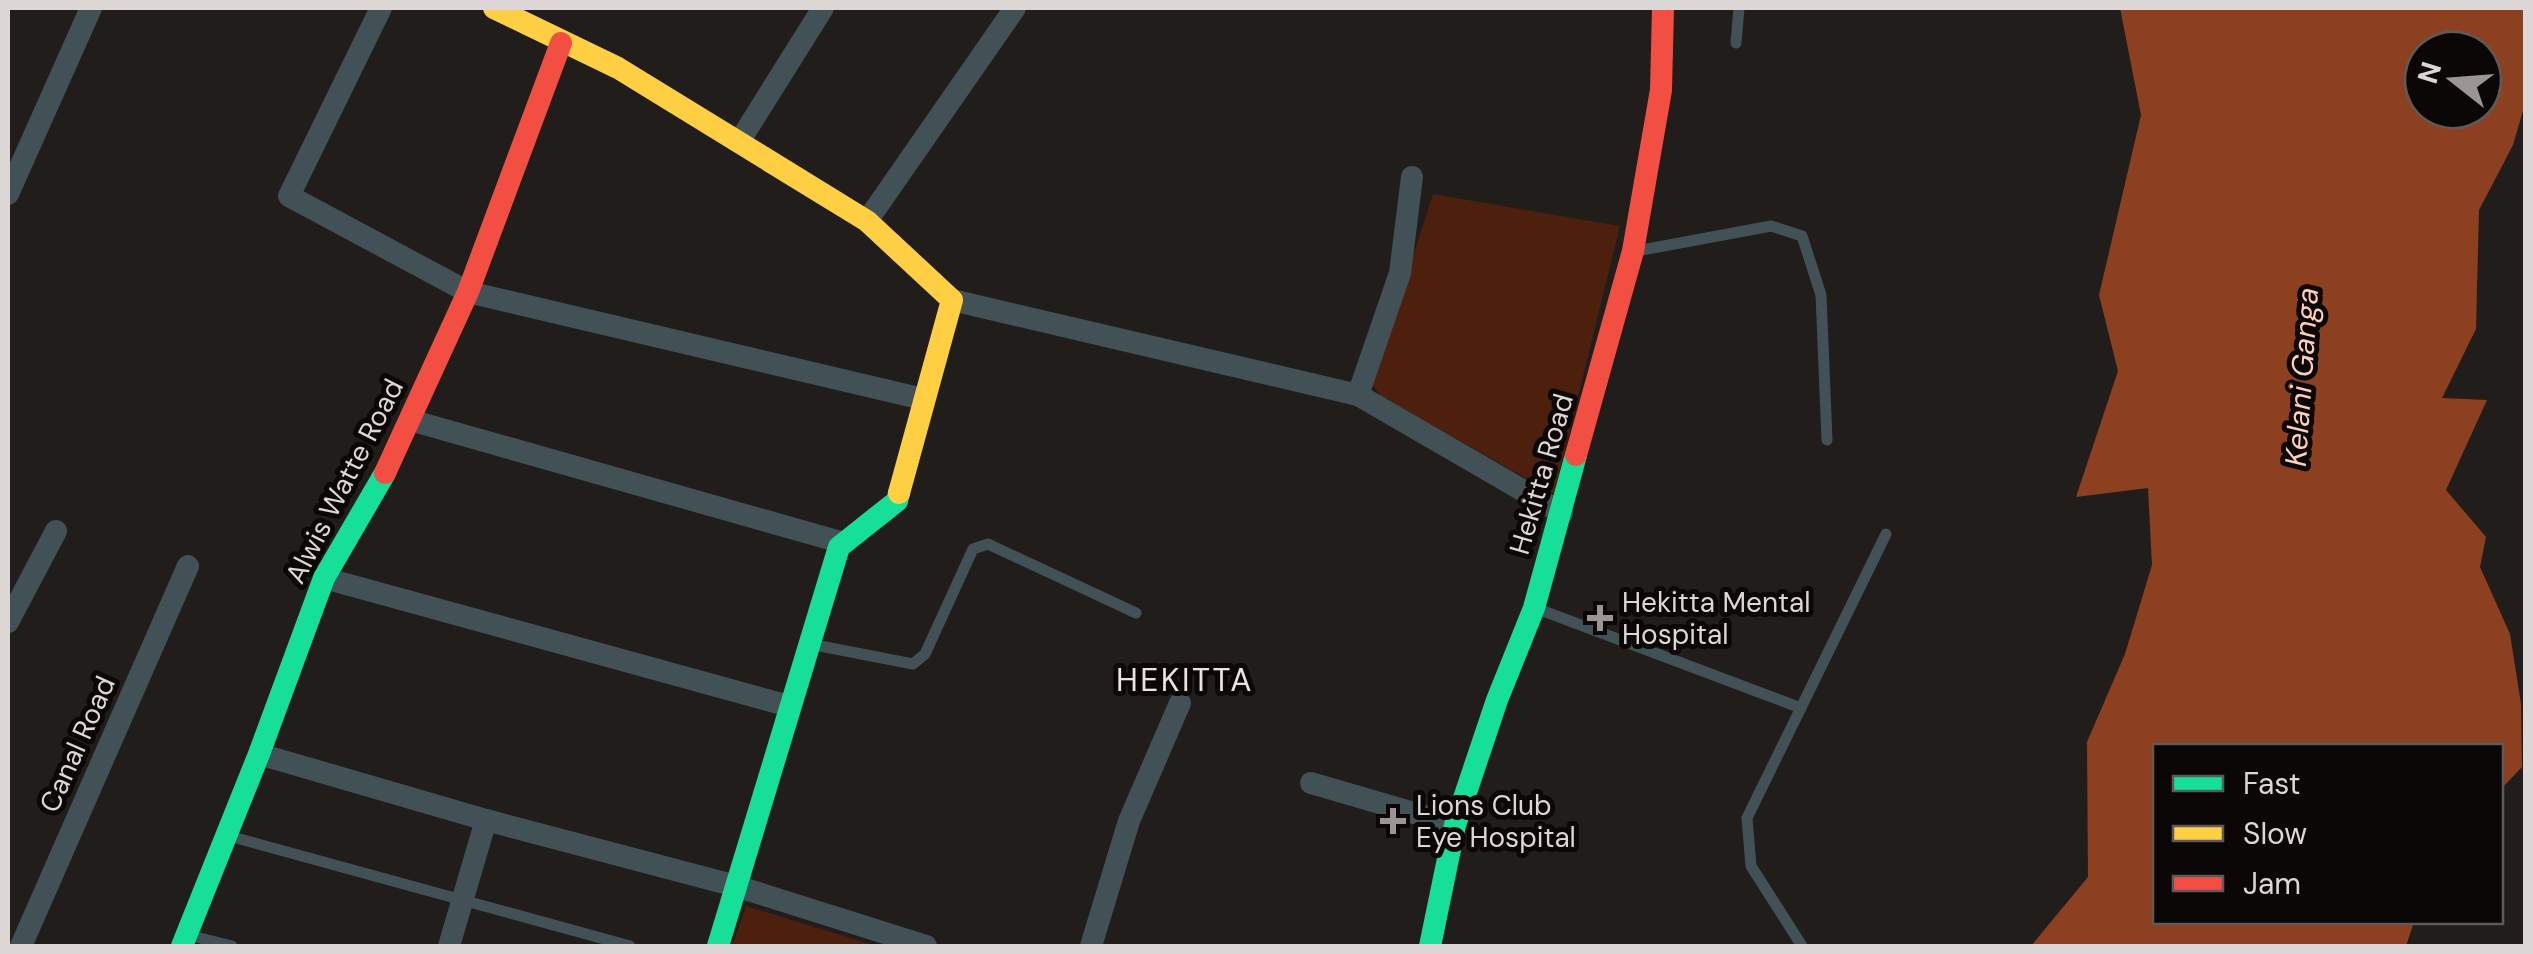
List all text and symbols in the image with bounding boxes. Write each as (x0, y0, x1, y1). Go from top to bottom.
north arrow (2403, 30, 2503, 130)
text: N (2409, 58, 2450, 88)
water label: Kelani Ganga (2276, 286, 2327, 468)
street label: Alwis Watte Road (277, 373, 412, 590)
street label: Hekitta Road (1501, 389, 1582, 559)
place label: Hekitta Mental Hospital (1622, 584, 1810, 653)
marker: Hekitta Mental Hospital (1587, 605, 1613, 631)
district label: HEKITTA (1116, 659, 1254, 701)
street label: Canal Road (31, 670, 124, 818)
legend (2153, 744, 2503, 924)
text: Fast (2243, 764, 2301, 803)
place label: Lions Club Eye Hospital (1416, 787, 1576, 856)
marker: Lions Club Eye Hospital (1380, 808, 1406, 834)
text: Slow (2243, 814, 2307, 853)
text: Jam (2243, 864, 2301, 903)

